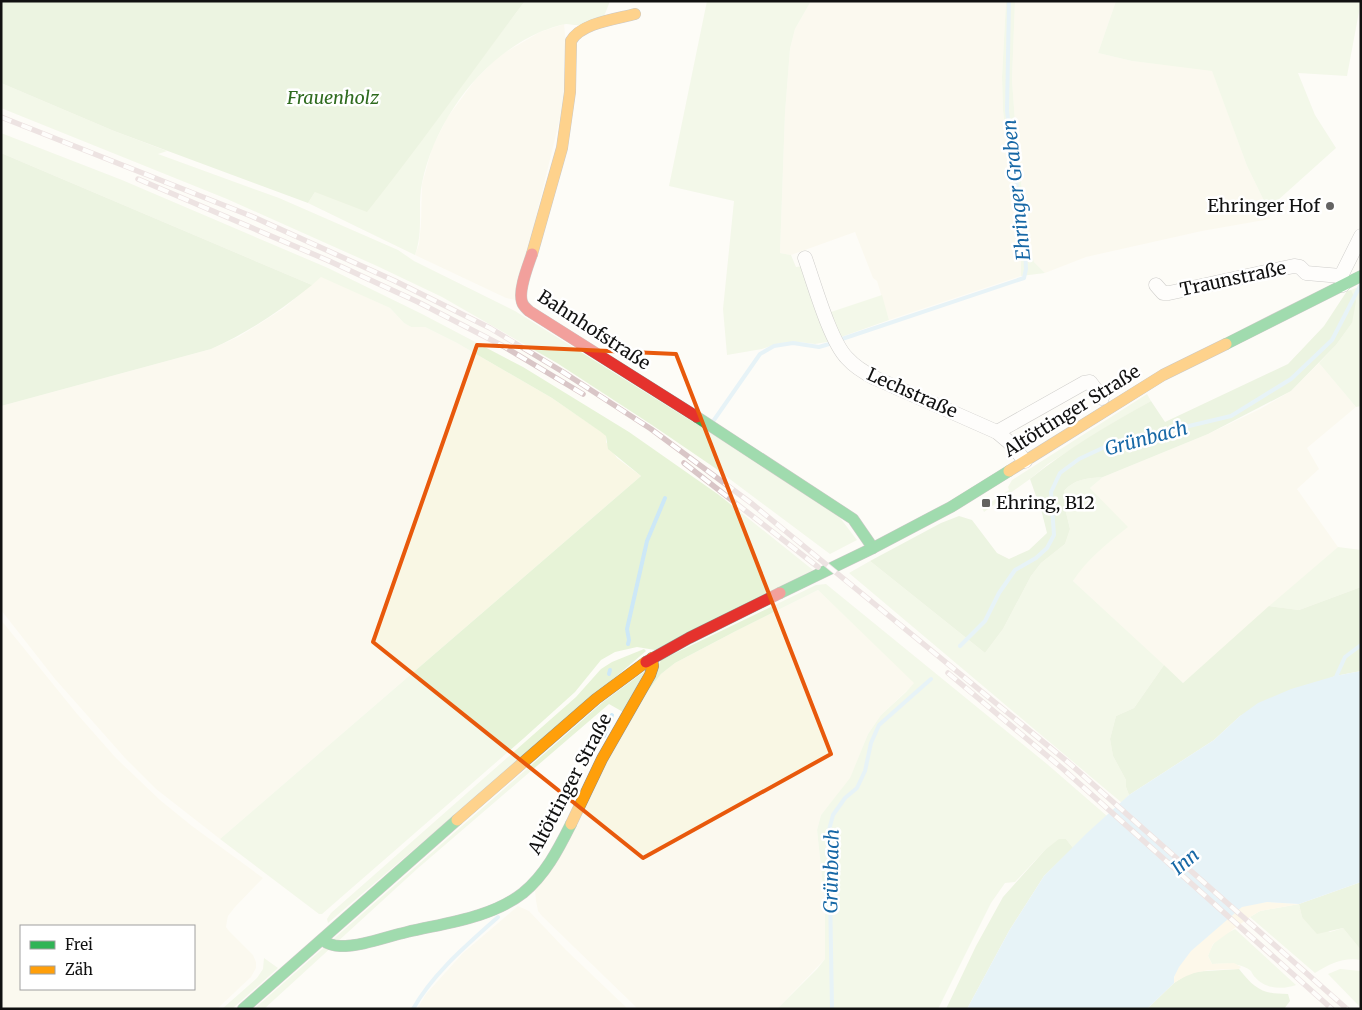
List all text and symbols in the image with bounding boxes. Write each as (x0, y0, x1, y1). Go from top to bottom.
park label: Frauenholz (286, 86, 380, 109)
water label: Ehringer Graben (997, 118, 1035, 262)
place label: Ehringer Hof (1207, 194, 1321, 217)
marker: Ehringer Hof (1324, 200, 1336, 212)
street label: Traunstraße (1178, 256, 1288, 301)
street label: Bahnhofstraße (534, 285, 655, 375)
street label: Altöttinger Straße (998, 359, 1144, 462)
street label: Lechstraße (863, 362, 961, 423)
water label: Grünbach (1102, 415, 1190, 461)
place label: Ehring, B12 (996, 491, 1095, 514)
marker: Ehring, B12 (980, 497, 992, 509)
street label: Altöttinger Straße (522, 709, 616, 859)
water label: Grünbach (818, 829, 844, 913)
water label: Inn (1166, 842, 1204, 880)
legend (20, 925, 195, 990)
text: Frei (65, 935, 93, 954)
text: Zäh (65, 960, 93, 979)

